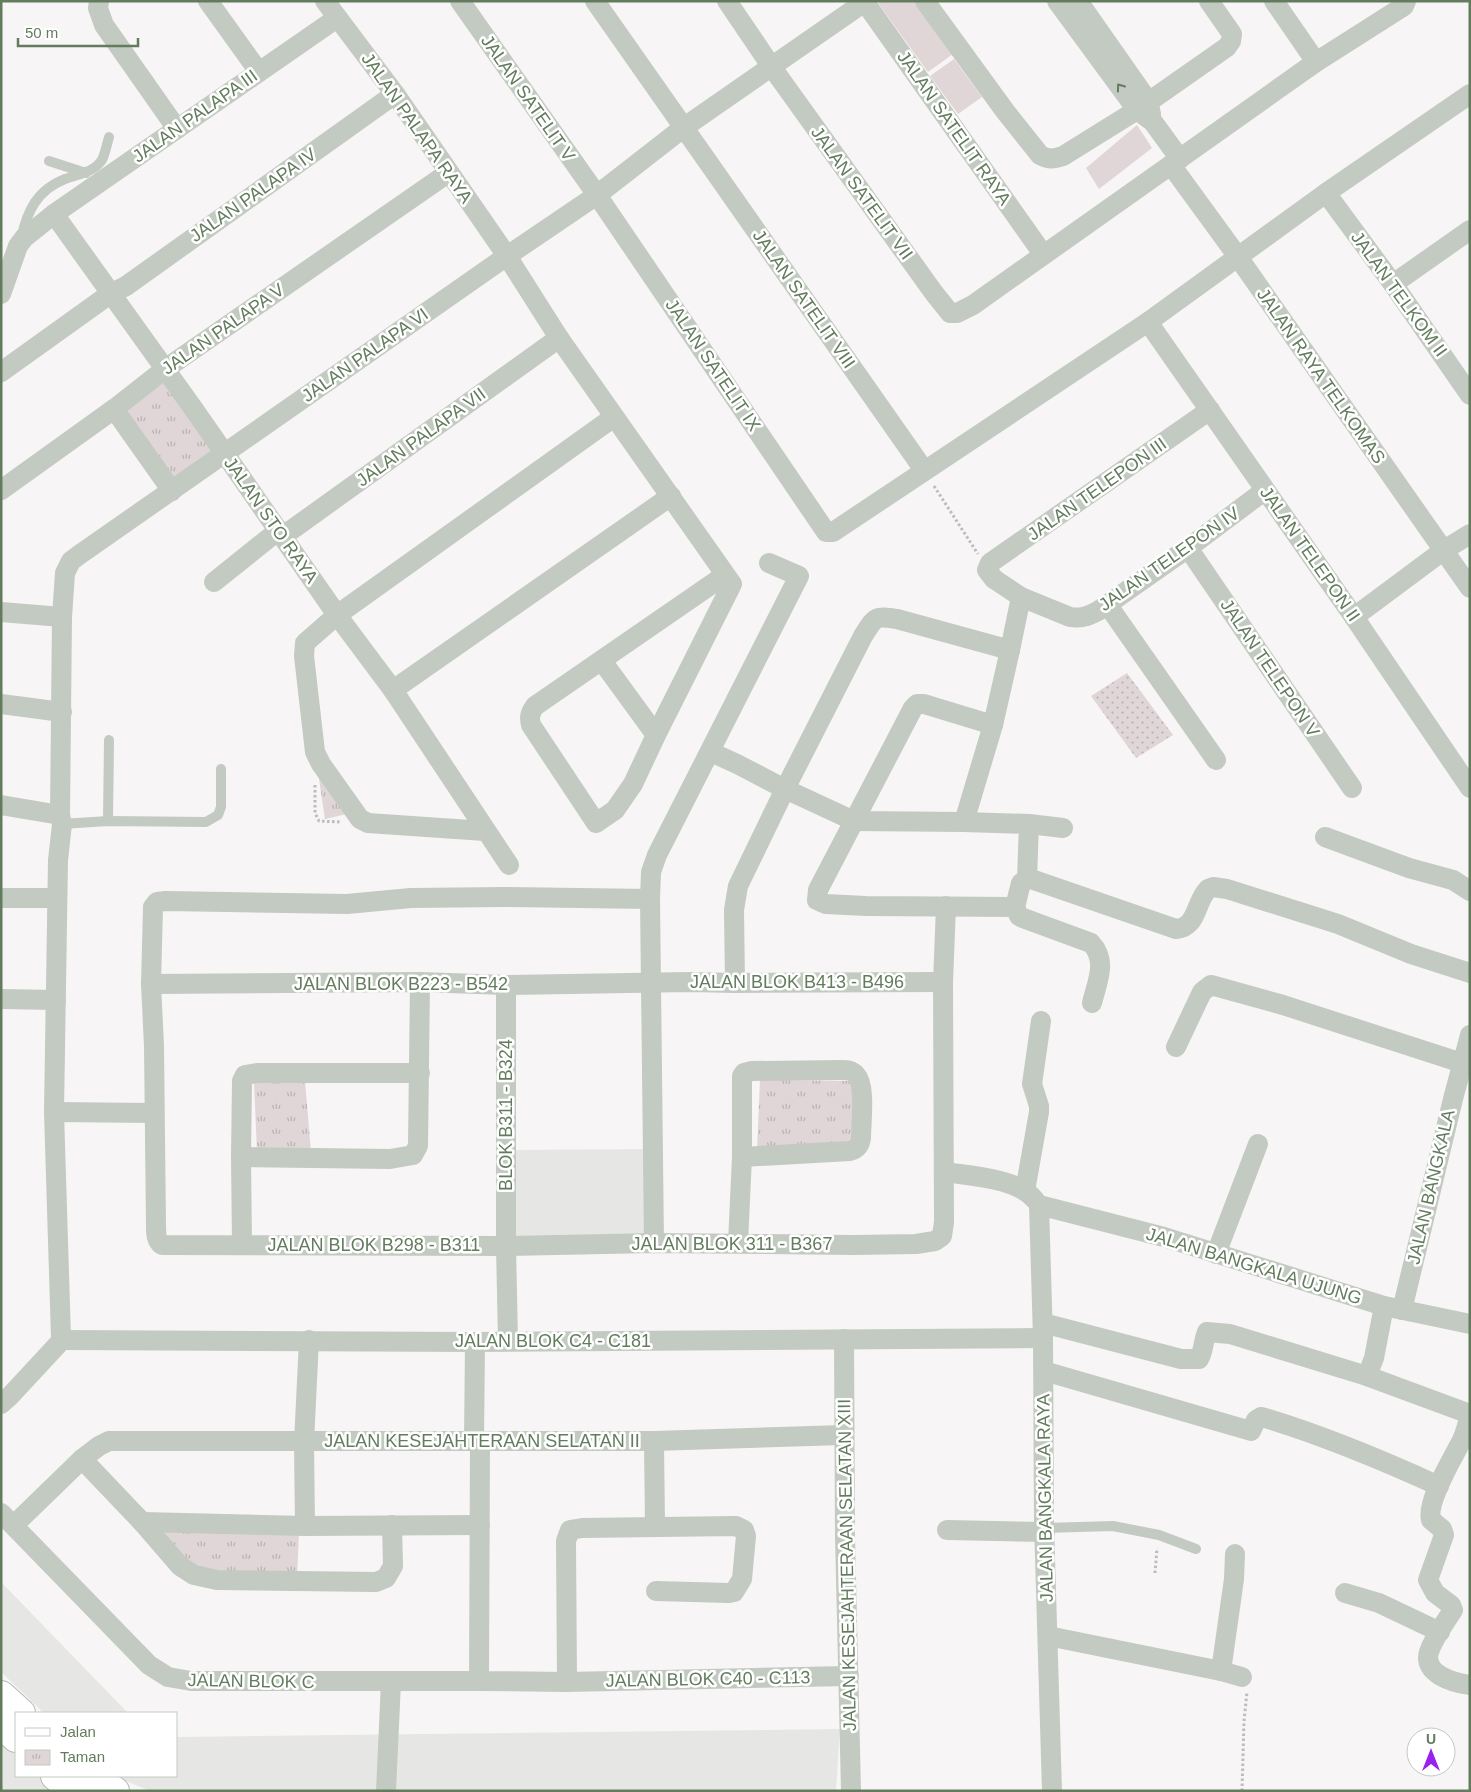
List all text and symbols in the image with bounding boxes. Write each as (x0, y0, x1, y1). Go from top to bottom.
scale bar (18, 15, 138, 47)
text: 50 m (25, 24, 58, 41)
street label: JALAN SATELIT V (477, 31, 579, 165)
street label: JALAN SATELIT RAYA (893, 47, 1015, 209)
street label: JALAN PALAPA RAYA (358, 49, 476, 207)
street label: JALAN PALAPA III (129, 66, 261, 166)
one-way arrow (1117, 83, 1126, 93)
street label: JALAN SATELIT VII (807, 123, 917, 263)
street label: JALAN PALAPA IV (186, 144, 320, 246)
street label: JALAN SATELIT VIII (749, 226, 859, 372)
street label: JALAN TELKOM II (1347, 228, 1451, 360)
street label: JALAN PALAPA V (158, 279, 288, 379)
street label: JALAN RAYA TELKOMAS (1253, 285, 1389, 467)
street label: JALAN SATELIT IX (662, 295, 764, 435)
street label: JALAN PALAPA VI (298, 304, 432, 406)
street label: JALAN PALAPA VII (353, 384, 489, 490)
street label: JALAN TELEPON III (1024, 434, 1170, 544)
street label: JALAN STO RAYA (220, 453, 322, 587)
street label: JALAN TELEPON II (1256, 483, 1364, 625)
street label: JALAN TELEPON IV (1095, 503, 1243, 615)
street label: JALAN TELEPON V (1216, 595, 1324, 741)
street label: JALAN BLOK B413 - B496 (690, 972, 904, 992)
street label: JALAN BLOK B223 - B542 (294, 974, 508, 994)
street label: BLOK B311 - B324 (496, 1039, 516, 1191)
street label: JALAN BANGKALA (1403, 1108, 1459, 1266)
street label: JALAN BANGKALA UJUNG (1144, 1224, 1364, 1308)
street label: JALAN BLOK 311 - B367 (632, 1234, 832, 1254)
street label: JALAN BLOK B298 - B311 (268, 1235, 480, 1255)
street label: JALAN BLOK C4 - C181 (455, 1331, 651, 1351)
street label: JALAN BANGKALA RAYA (1033, 1394, 1057, 1602)
street label: JALAN KESEJAHTERAAN SELATAN XIII (834, 1399, 860, 1731)
street label: JALAN KESEJAHTERAAN SELATAN II (324, 1431, 640, 1451)
street label: JALAN BLOK C40 - C113 (605, 1667, 811, 1691)
street label: JALAN BLOK C (187, 1670, 315, 1692)
legend (15, 1712, 178, 1777)
text: Jalan (60, 1723, 96, 1740)
north arrow (1406, 1727, 1456, 1777)
text: U (1426, 1731, 1436, 1747)
text: Taman (60, 1748, 105, 1765)

